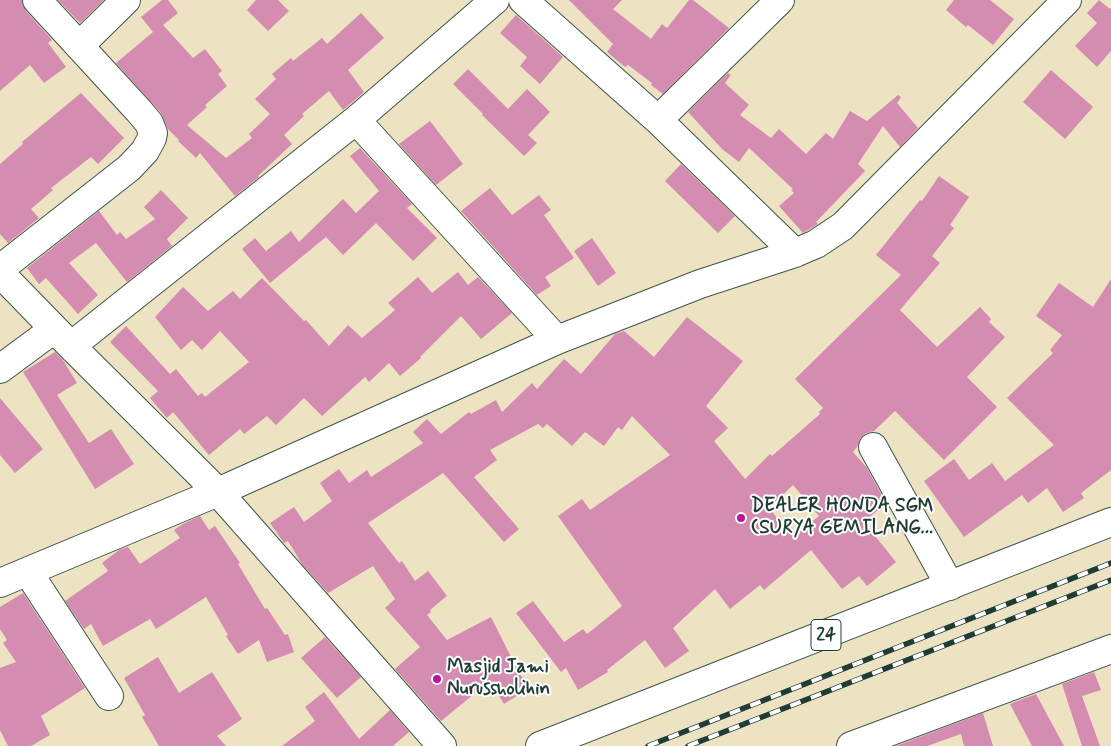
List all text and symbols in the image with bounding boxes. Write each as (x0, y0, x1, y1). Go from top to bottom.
place label: DEALER HONDA SGM (SURYA GEMILANG… (751, 496, 934, 540)
marker: DEALER HONDA SGM (SURYA GEMILANG… (735, 512, 747, 524)
road number: 24 (811, 620, 841, 650)
place label: Masjid Jami Nurussholihin (447, 657, 550, 701)
marker: Masjid Jami Nurussholihin (431, 673, 443, 685)

